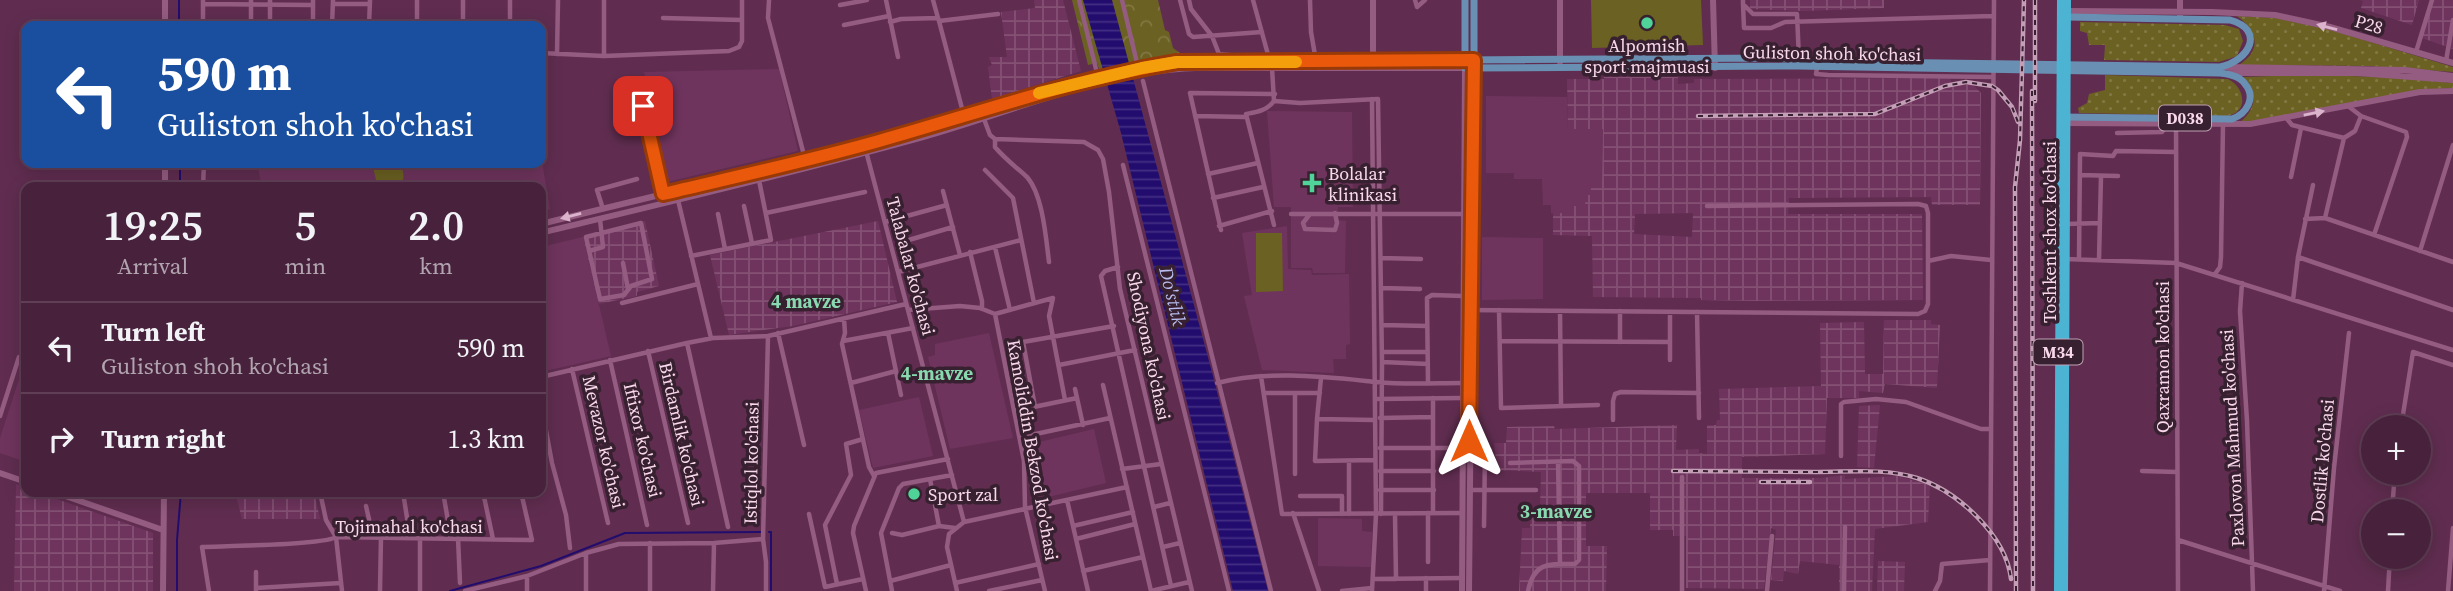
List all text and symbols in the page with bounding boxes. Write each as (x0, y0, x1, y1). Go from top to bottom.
street label: Р28 (2352, 8, 2386, 40)
marker: Alpomish sport majmuasi (1639, 15, 1655, 31)
one-way arrow (2316, 21, 2338, 32)
place label: Alpomish sport majmuasi (1584, 33, 1710, 79)
text: 590 m (157, 39, 292, 106)
street label: Guliston shoh ko'chasi (1743, 39, 1921, 67)
icon: left (42, 49, 133, 140)
pin (613, 76, 673, 136)
icon: arrive (624, 87, 662, 125)
text: Guliston shoh ko'chasi (157, 103, 474, 147)
road number: D038 (2159, 106, 2211, 130)
one-way arrow (2303, 108, 2325, 119)
street label: Toshkent shox ko'chasi (2037, 141, 2062, 323)
place label: Bolalar klinikasi (1328, 161, 1397, 207)
marker: Bolalar klinikasi (1302, 173, 1322, 193)
street label: Talabalar ko'chasi (881, 194, 941, 338)
text: 19:25 (103, 196, 203, 254)
text: 5 (294, 196, 316, 254)
text: 2.0 (408, 196, 464, 254)
one-way arrow (560, 211, 582, 222)
text: Arrival (117, 250, 188, 282)
text: min (285, 250, 326, 282)
text: km (419, 250, 453, 282)
water label: Do'stlik (1153, 263, 1193, 328)
street label: Shodiyona ko'chasi (1121, 270, 1177, 422)
street label: Qaxramon ko'chasi (2150, 281, 2175, 433)
district label: 4 mavze (771, 288, 841, 314)
text: Turn left (101, 314, 205, 350)
icon: left (42, 329, 80, 367)
street label: Paxlovon Mahmud ko'chasi (2214, 329, 2250, 547)
text: 590 m (457, 330, 525, 366)
street label: Kamoliddin Bekzod ko'chasi (1001, 338, 1065, 562)
road number: M34 (2034, 340, 2082, 364)
text: Guliston shoh ko'chasi (101, 350, 329, 382)
street label: Birdamlik ko'chasi (653, 359, 711, 509)
district label: 4-mavze (901, 360, 973, 386)
street label: Mevazor ko'chasi (577, 373, 631, 511)
street label: Iftixor ko'chasi (618, 380, 668, 500)
street label: Dostlik ko'chasi (2304, 398, 2340, 524)
street label: Istiqlol ko'chasi (737, 401, 765, 525)
position arrow (1432, 404, 1506, 478)
map controls (2361, 415, 2431, 569)
button: + (2361, 415, 2431, 485)
icon: right (42, 420, 80, 458)
text: Turn right (101, 421, 225, 457)
text: 1.3 km (447, 421, 525, 457)
place label: Sport zal (928, 482, 998, 507)
marker: Sport zal (906, 486, 922, 502)
district label: 3-mavze (1520, 498, 1592, 524)
button: − (2361, 499, 2431, 569)
street label: Tojimahal ko'chasi (335, 514, 483, 539)

